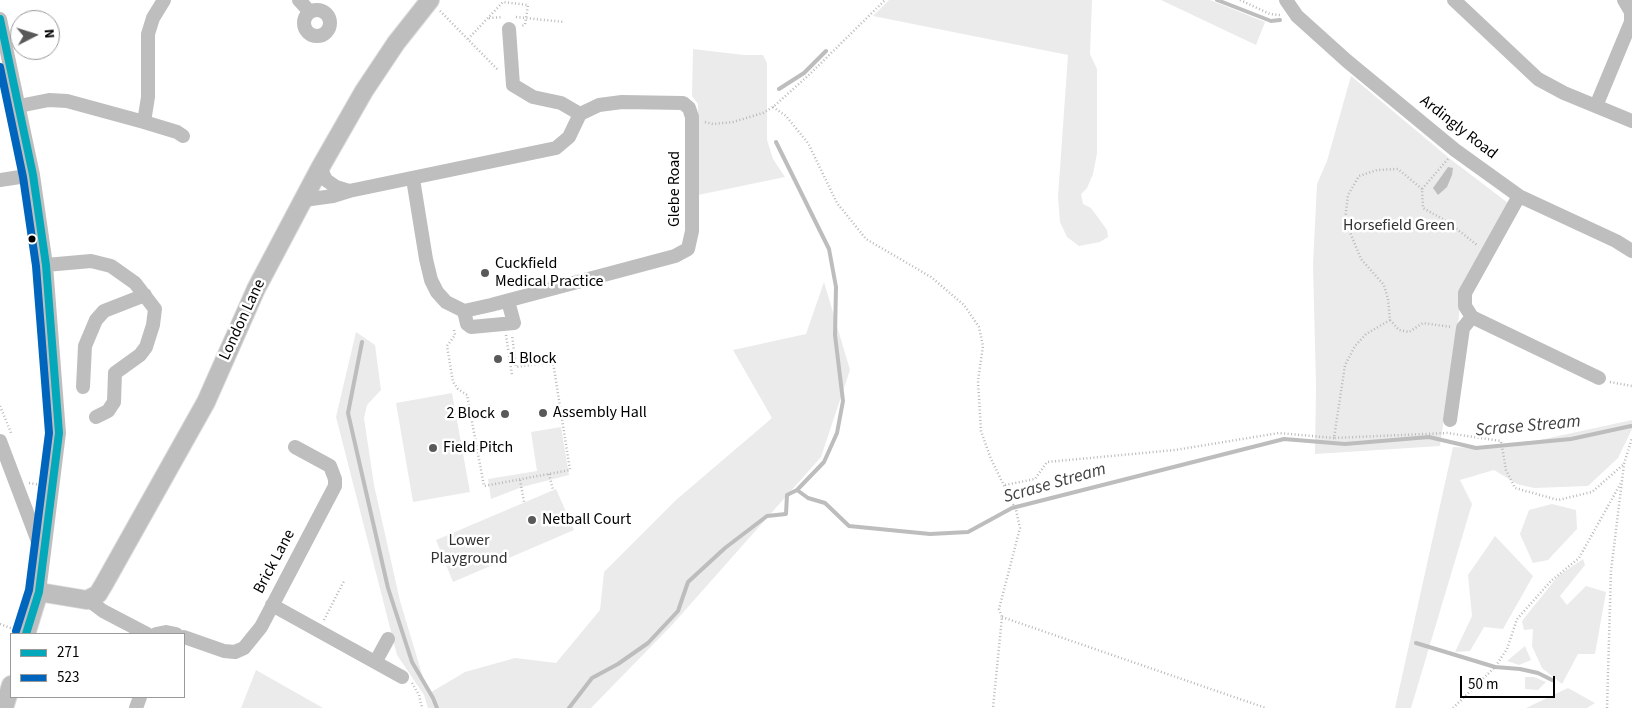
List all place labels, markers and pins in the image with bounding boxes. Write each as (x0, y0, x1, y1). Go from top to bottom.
unlabelled marker (27, 234, 37, 244)
place label: Cuckfield Medical Practice (495, 254, 604, 292)
marker: Cuckfield Medical Practice (479, 267, 491, 279)
place label: 1 Block (508, 349, 557, 369)
marker: 1 Block (492, 353, 504, 365)
place label: Assembly Hall (553, 403, 647, 423)
place label: 2 Block (446, 404, 495, 424)
marker: Assembly Hall (537, 407, 549, 419)
marker: 2 Block (499, 408, 511, 420)
place label: Field Pitch (443, 438, 513, 458)
marker: Field Pitch (427, 442, 439, 454)
place label: Netball Court (542, 510, 631, 530)
marker: Netball Court (526, 514, 538, 526)

